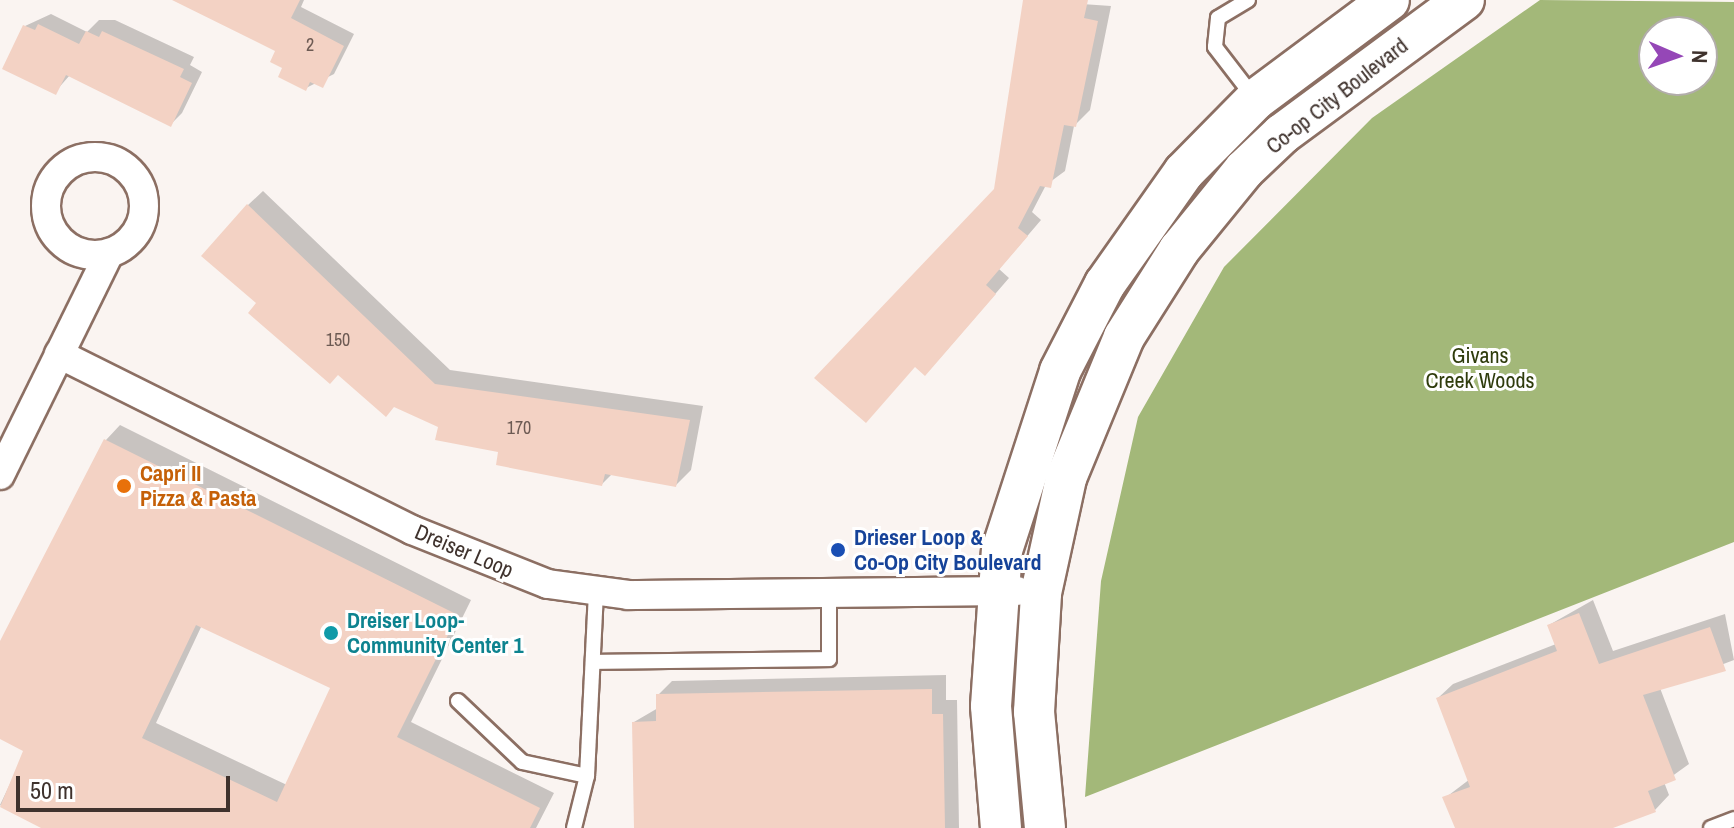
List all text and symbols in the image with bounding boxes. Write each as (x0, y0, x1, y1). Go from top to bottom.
north arrow (1638, 16, 1718, 96)
street label: Co-op City Boulevard (1261, 33, 1413, 159)
house number: 2 (306, 34, 314, 56)
text: N (1685, 50, 1715, 64)
house number: 150 (326, 329, 350, 351)
park label: Givans Creek Woods (1426, 342, 1534, 394)
house number: 170 (507, 417, 531, 439)
place label: Capri II Pizza & Pasta (140, 460, 256, 512)
marker: Capri II Pizza & Pasta (115, 477, 133, 495)
street label: Dreiser Loop (411, 518, 517, 584)
place label: Drieser Loop & Co-Op City Boulevard (854, 524, 1041, 576)
marker: Drieser Loop & Co-Op City Boulevard (829, 541, 847, 559)
place label: Dreiser Loop- Community Center 1 (347, 607, 523, 658)
marker: Dreiser Loop- Community Center 1 (322, 624, 340, 642)
scale bar (20, 760, 234, 810)
text: 50 m (30, 774, 74, 806)

